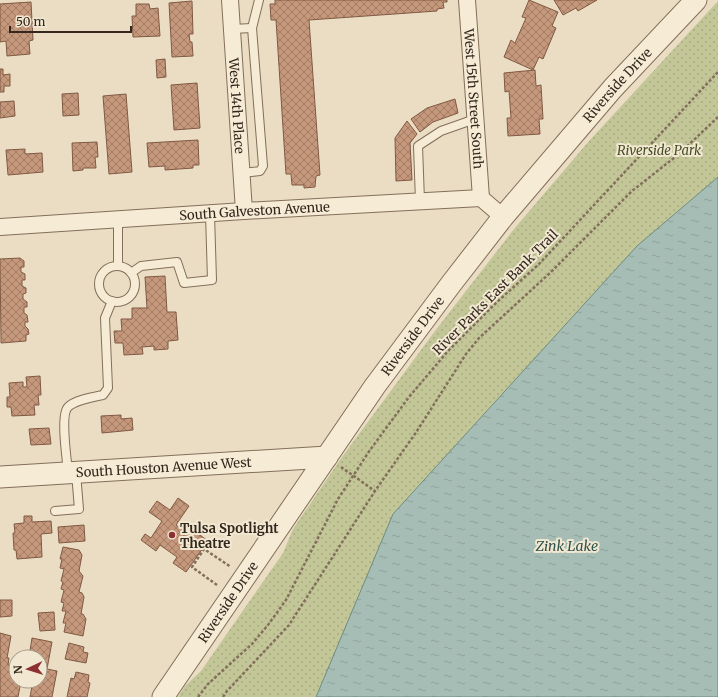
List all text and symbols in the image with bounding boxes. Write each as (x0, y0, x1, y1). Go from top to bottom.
scale bar (10, 8, 131, 34)
text: 50 m (16, 14, 45, 29)
street label: West 15th Street South (460, 27, 487, 170)
street label: Riverside Drive (579, 44, 656, 126)
street label: West 14th Place (225, 56, 248, 154)
park label: Riverside Park (617, 142, 701, 159)
street label: South Galveston Avenue (179, 198, 331, 224)
street label: River Parks East Bank Trail (429, 226, 562, 359)
street label: Riverside Drive (378, 293, 448, 379)
street label: South Houston Avenue West (75, 454, 252, 481)
place label: Tulsa Spotlight Theatre (180, 520, 279, 552)
marker: Tulsa Spotlight Theatre (167, 530, 177, 540)
water label: Zink Lake (535, 537, 598, 555)
street label: Riverside Drive (194, 558, 262, 646)
north arrow (8, 649, 48, 689)
text: N (11, 665, 25, 675)

